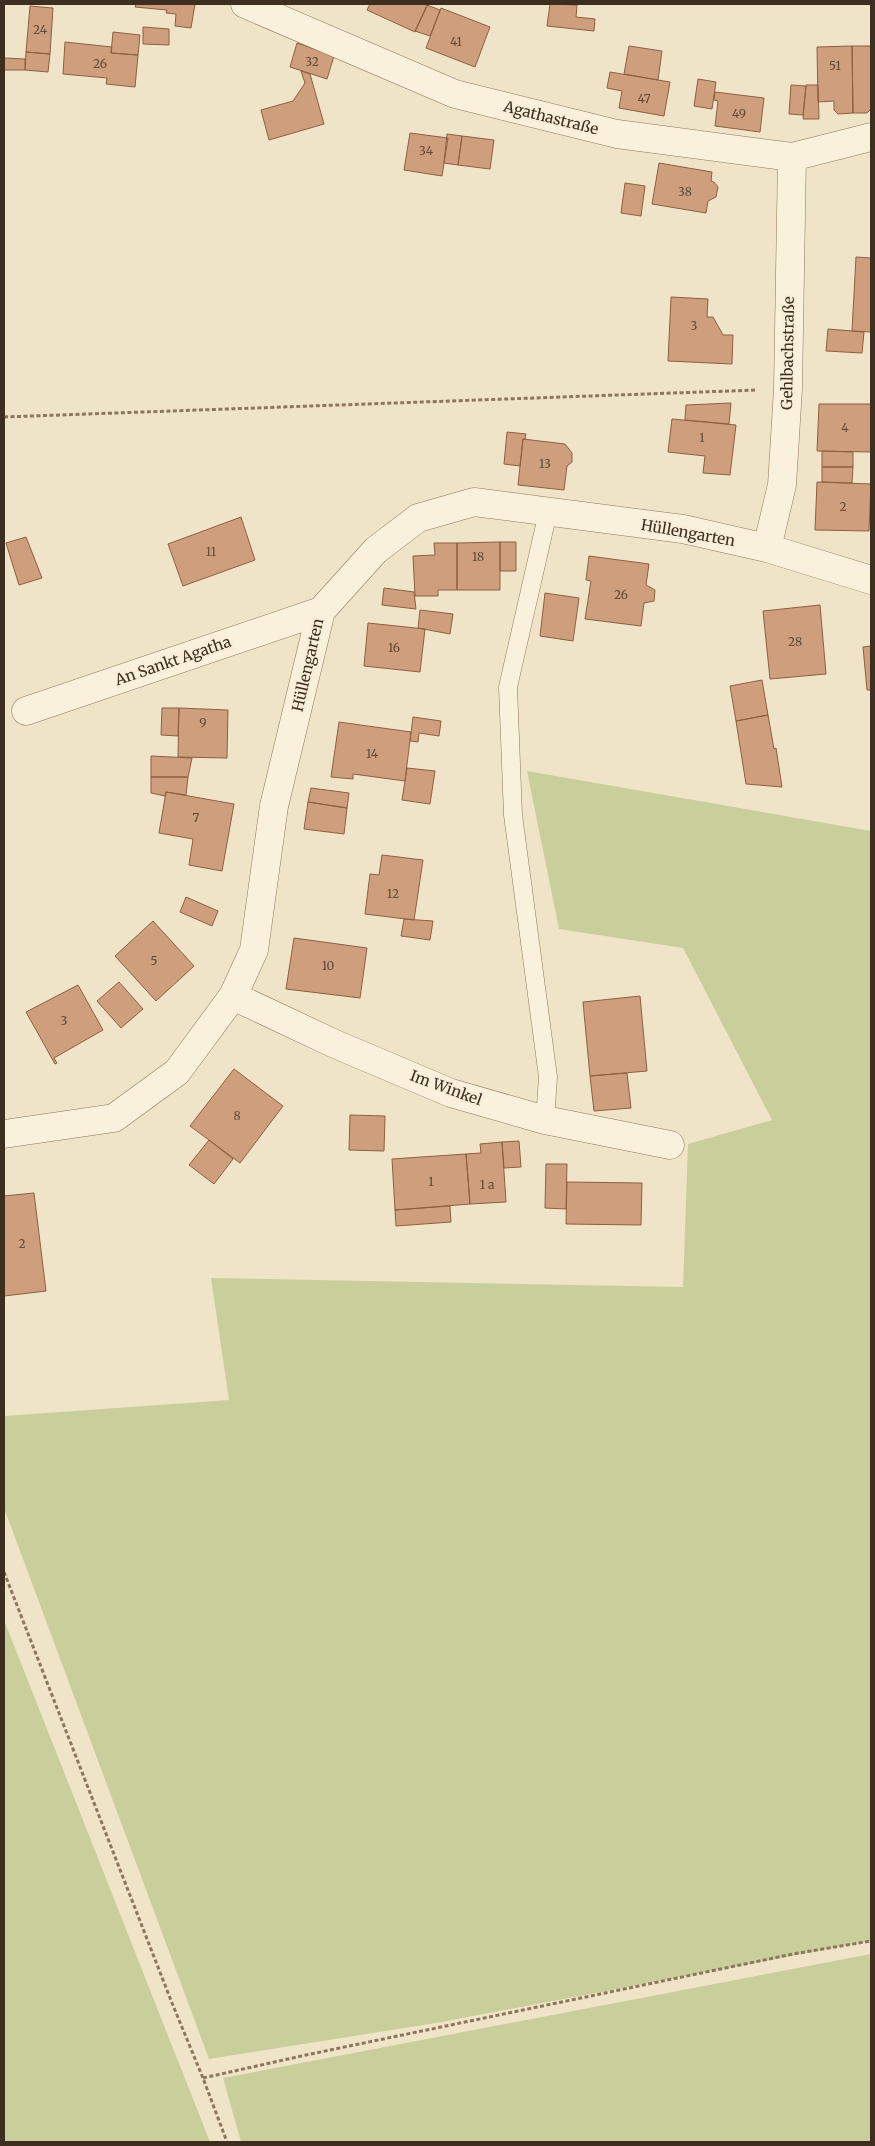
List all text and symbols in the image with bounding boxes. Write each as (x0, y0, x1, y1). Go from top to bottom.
house number: 24 (33, 22, 48, 37)
house number: 41 (450, 34, 463, 49)
house number: 32 (305, 54, 319, 69)
house number: 26 (93, 56, 107, 71)
house number: 51 (829, 58, 841, 73)
house number: 47 (637, 91, 651, 106)
street label: Agathastraße (501, 96, 601, 139)
house number: 49 (732, 106, 746, 121)
house number: 34 (419, 143, 434, 158)
house number: 38 (678, 184, 692, 199)
street label: Gehlbachstraße (777, 296, 798, 410)
house number: 3 (691, 318, 698, 333)
house number: 4 (841, 420, 849, 435)
house number: 1 (699, 430, 705, 445)
house number: 13 (539, 456, 551, 471)
house number: 2 (839, 499, 847, 514)
street label: Hüllengarten (640, 515, 737, 550)
house number: 11 (206, 544, 217, 559)
house number: 18 (472, 549, 484, 564)
house number: 26 (614, 587, 628, 602)
street label: Hüllengarten (288, 616, 327, 713)
street label: An Sankt Agatha (111, 632, 233, 690)
house number: 28 (788, 634, 802, 649)
house number: 16 (388, 640, 400, 655)
house number: 9 (199, 715, 207, 730)
house number: 14 (366, 746, 379, 761)
house number: 7 (193, 810, 200, 825)
house number: 12 (387, 886, 399, 901)
house number: 5 (150, 953, 158, 968)
house number: 10 (322, 958, 335, 973)
house number: 3 (61, 1013, 68, 1028)
street label: Im Winkel (408, 1066, 485, 1109)
house number: 8 (233, 1108, 241, 1123)
house number: 1 (428, 1174, 434, 1189)
house number: 1 a (480, 1177, 495, 1192)
house number: 2 (18, 1236, 26, 1251)

